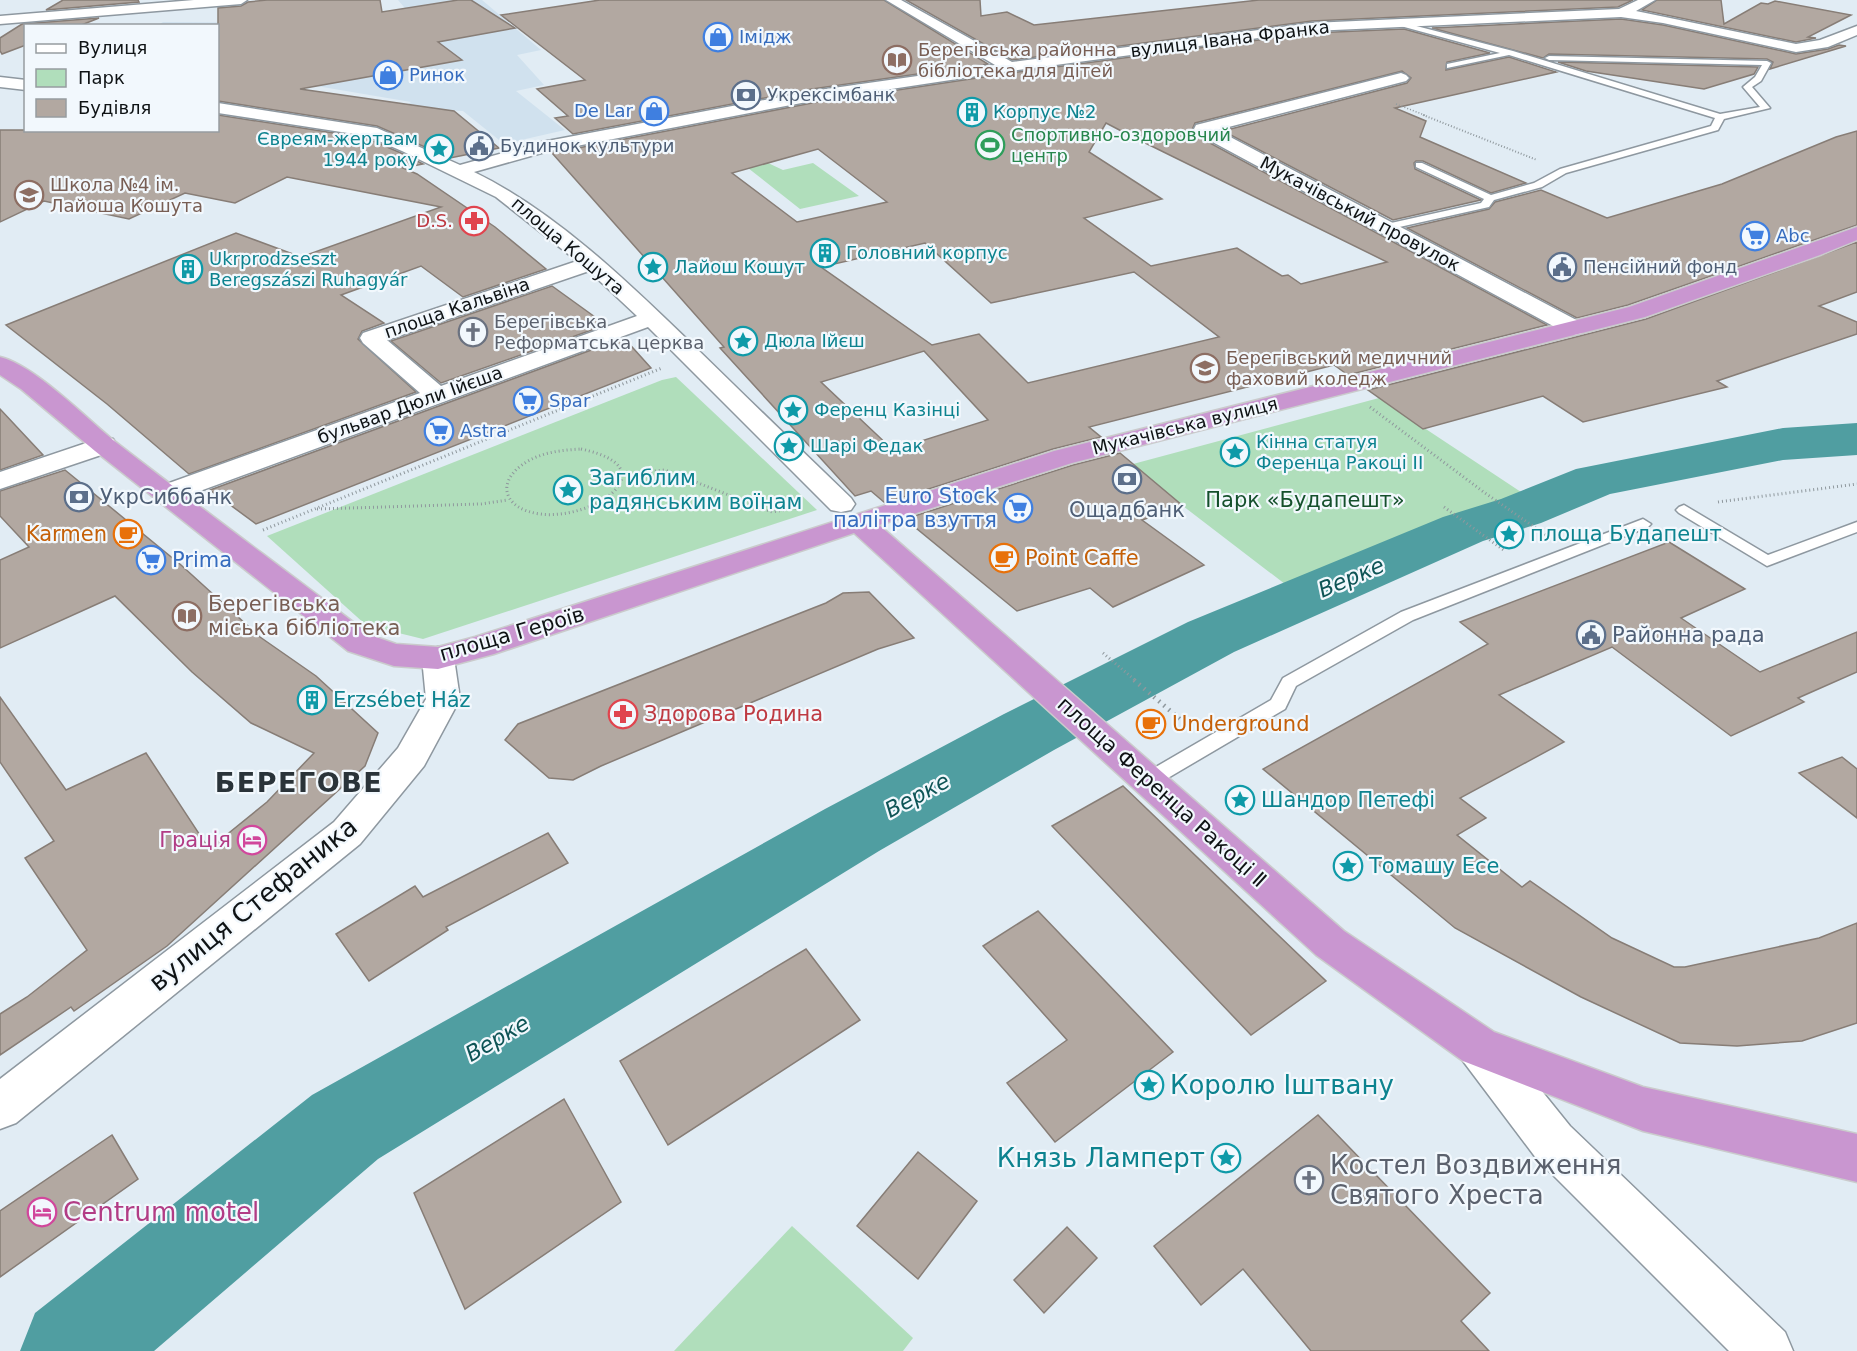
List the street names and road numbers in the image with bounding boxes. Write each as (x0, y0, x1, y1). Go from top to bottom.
street label: вулиця Івана Франка (1129, 16, 1331, 61)
street label: Мукачівський провулок (1257, 152, 1464, 275)
street label: площа Кошута (508, 192, 629, 299)
street label: площа Кальвіна (381, 273, 532, 342)
street label: бульвар Дюли Ійєша (315, 361, 505, 448)
street label: Мукачівська вулиця (1090, 392, 1280, 459)
street label: площа Героїв (437, 602, 587, 666)
street label: площа Ференца Ракоці Ⅱ (1053, 692, 1271, 892)
street label: вулиця Стефаника (143, 811, 363, 997)

